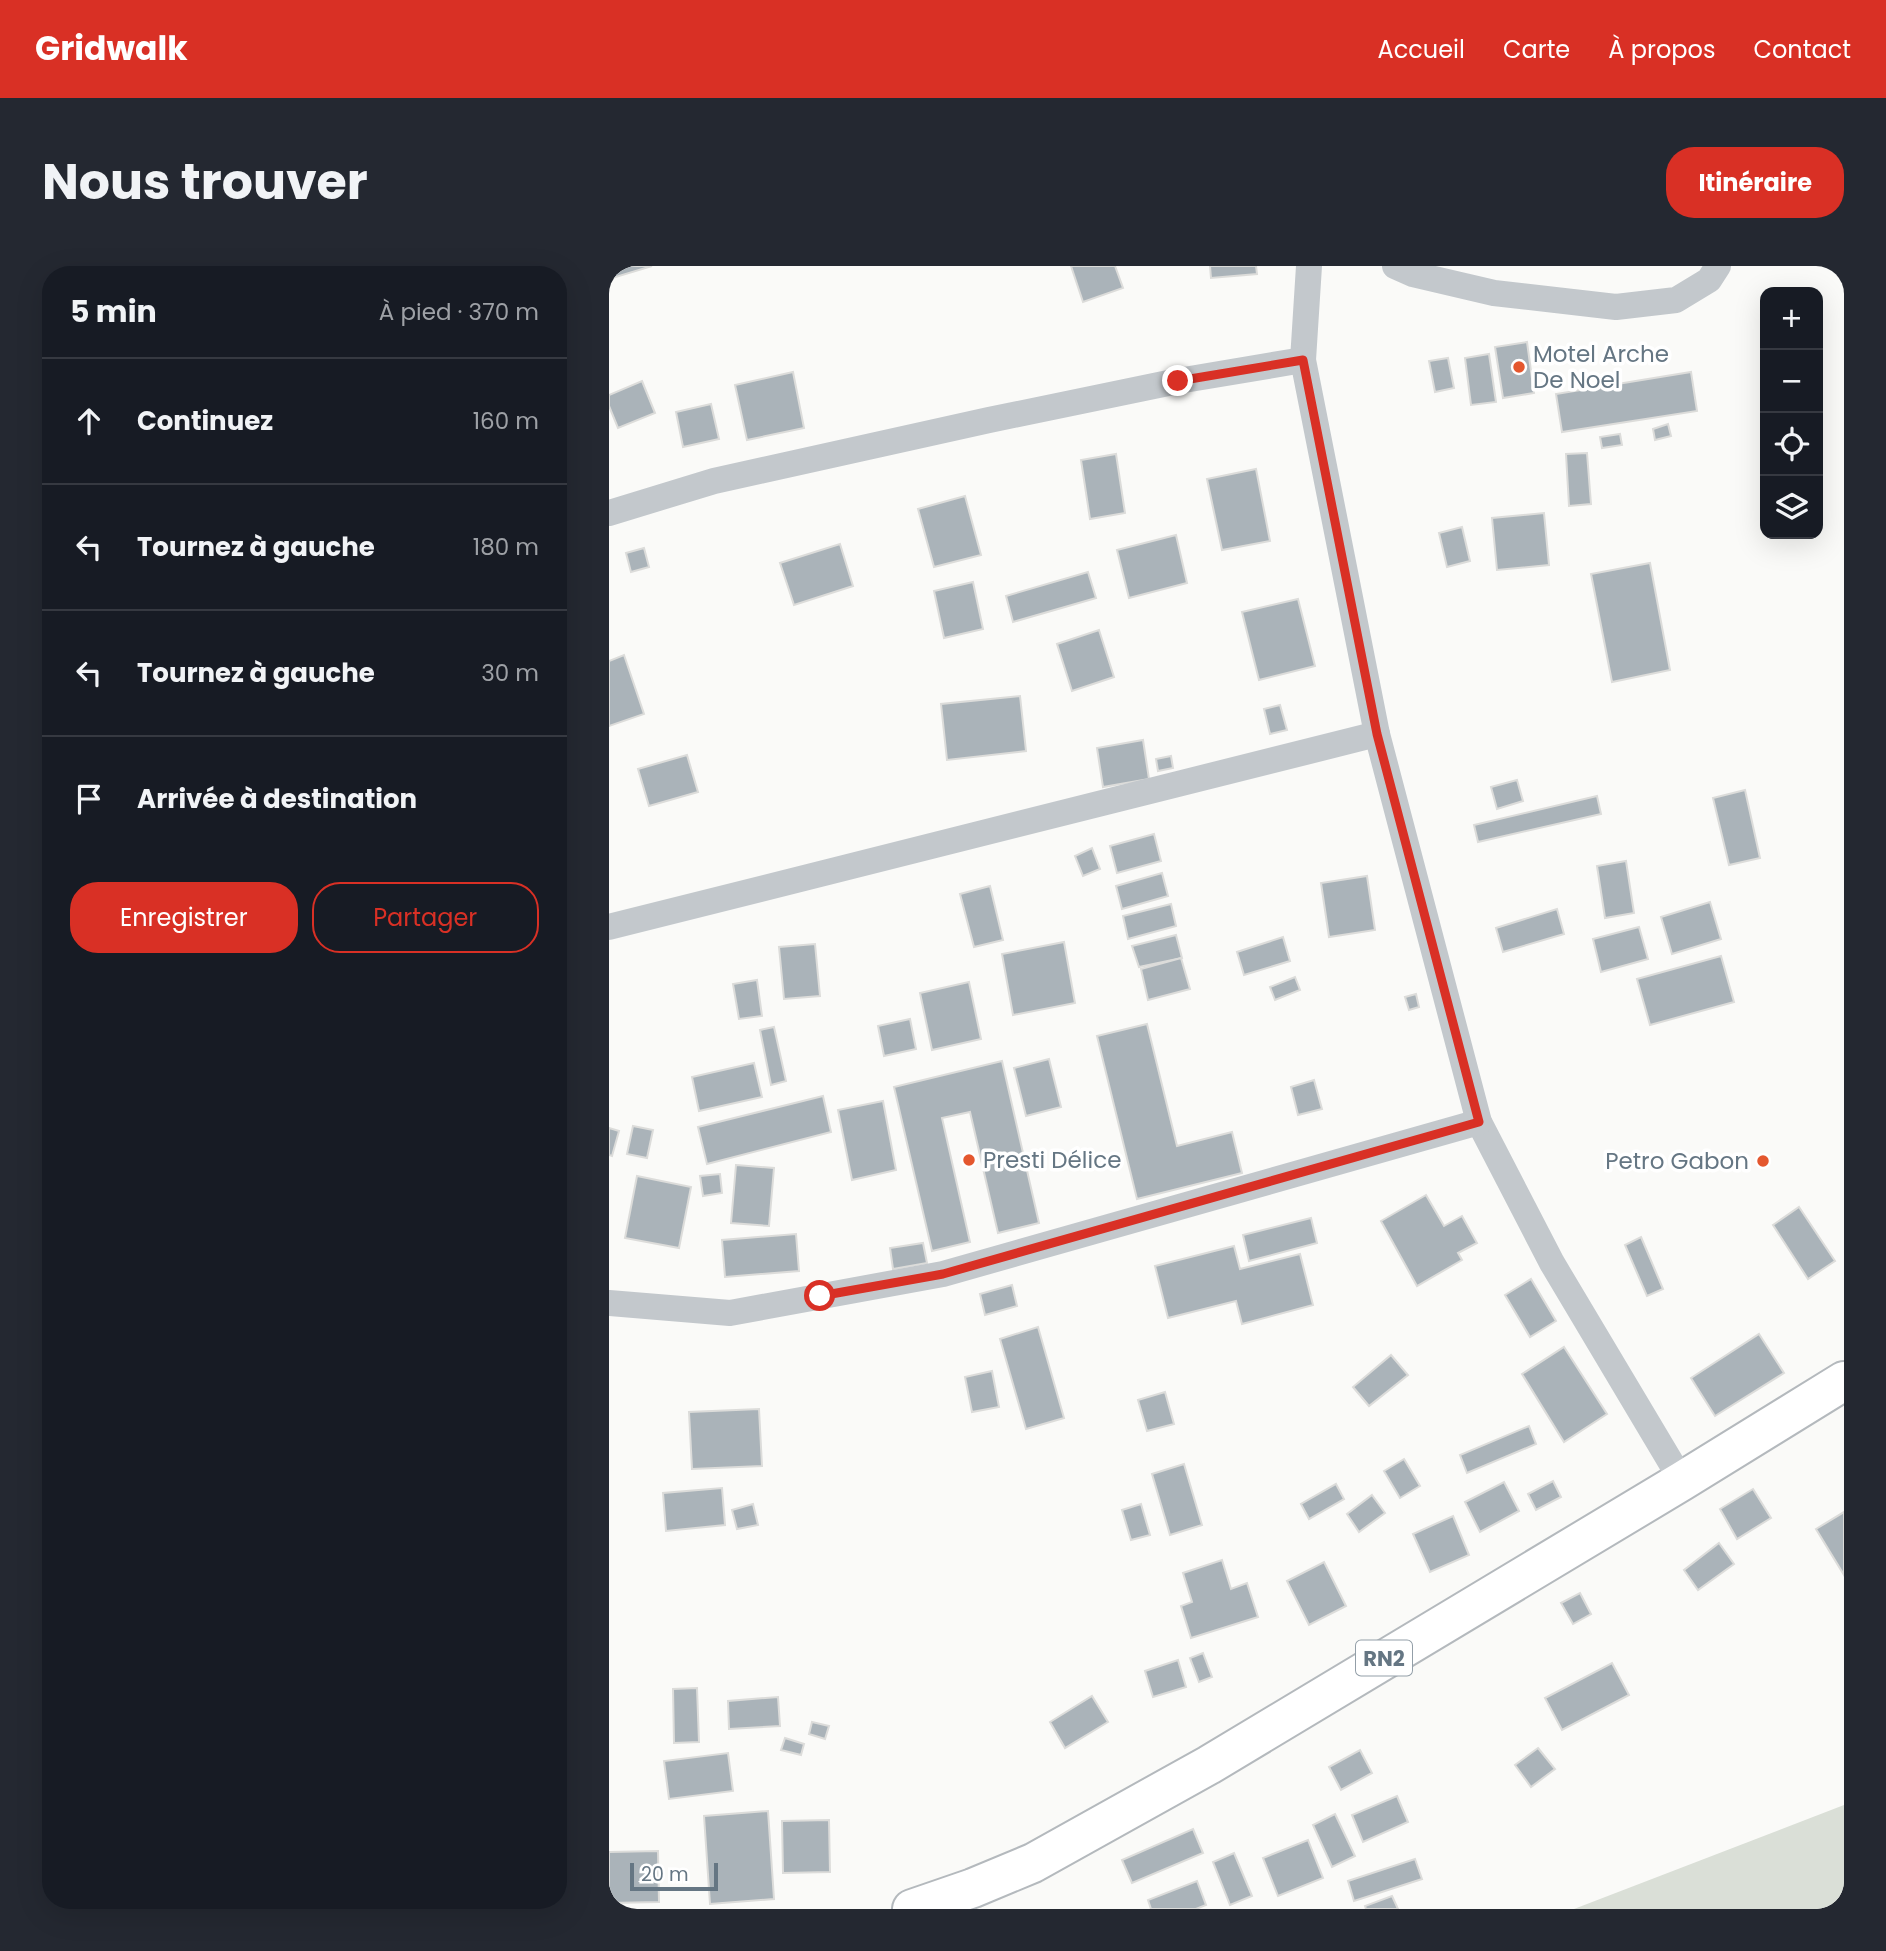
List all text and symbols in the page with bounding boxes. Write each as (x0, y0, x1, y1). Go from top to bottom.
text: Gridwalk (35, 25, 188, 72)
text: Accueil (1378, 33, 1465, 66)
text: Carte (1503, 33, 1570, 66)
text: À propos (1608, 33, 1715, 66)
text: Contact (1753, 33, 1851, 66)
button: Itinéraire (1666, 147, 1844, 218)
text: Nous trouver (42, 148, 368, 216)
map controls (1760, 287, 1823, 539)
button: + (1760, 287, 1823, 350)
text: 5 min (70, 290, 157, 333)
text: À pied · 370 m (379, 296, 539, 328)
place label: Motel Arche De Noel (1533, 338, 1669, 396)
button: − (1760, 350, 1823, 413)
marker: Motel Arche De Noel (1511, 359, 1527, 375)
route end (1162, 365, 1193, 396)
icon: ahead (70, 402, 108, 440)
text: Continuez (137, 403, 273, 439)
text: 160 m (473, 405, 539, 437)
button: locate (1760, 413, 1823, 476)
button: layers (1760, 476, 1823, 539)
icon: left (70, 528, 108, 566)
text: Tournez à gauche (137, 529, 375, 565)
text: 180 m (473, 531, 539, 563)
icon: left (70, 654, 108, 692)
text: Tournez à gauche (137, 655, 375, 691)
text: 30 m (481, 657, 539, 689)
icon: arrive (70, 780, 108, 818)
text: Arrivée à destination (137, 781, 417, 817)
button: Enregistrer (70, 882, 298, 953)
button: Partager (312, 882, 539, 953)
place label: Presti Délice (983, 1144, 1121, 1176)
place label: Petro Gabon (1605, 1145, 1749, 1177)
marker: Presti Délice (961, 1152, 977, 1168)
marker: Petro Gabon (1755, 1153, 1771, 1169)
route start (804, 1280, 835, 1311)
road number: RN2 (1356, 1640, 1412, 1676)
scale bar (630, 1860, 717, 1892)
text: 20 m (641, 1861, 689, 1888)

